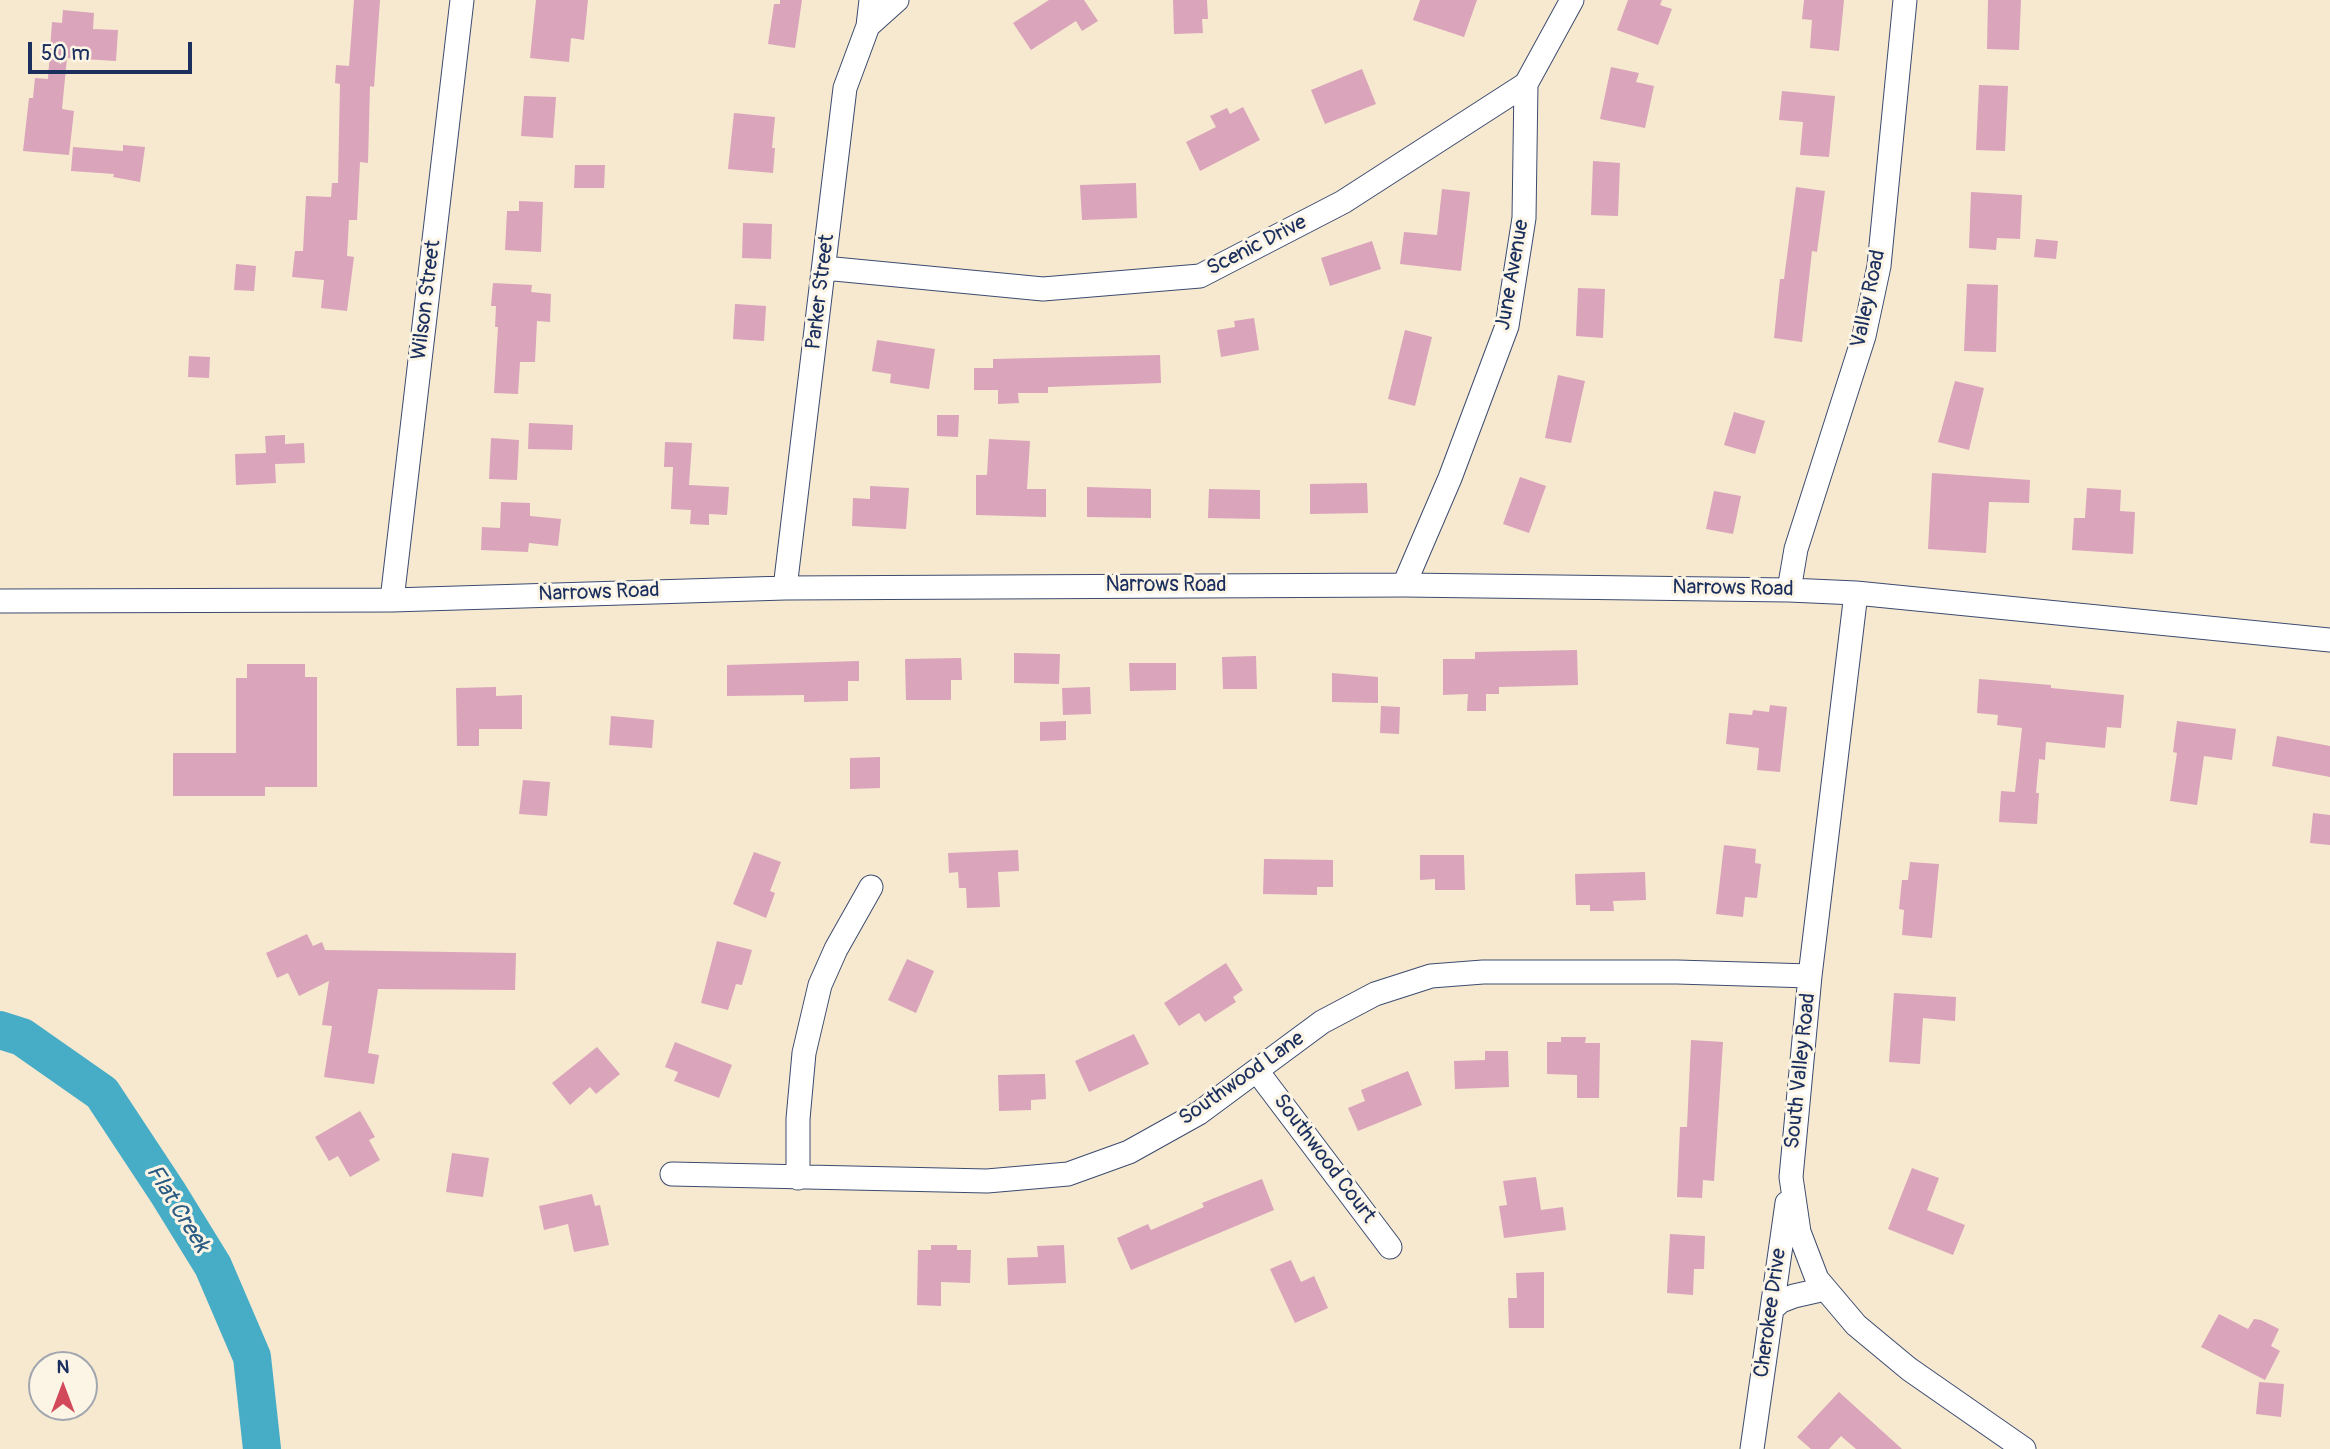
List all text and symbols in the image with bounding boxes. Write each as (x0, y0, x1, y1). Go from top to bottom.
scale bar (32, 28, 196, 72)
text: 50 m (41, 40, 90, 67)
street label: Scenic Drive (1203, 210, 1311, 282)
street label: June Avenue (1491, 218, 1535, 332)
street label: Parker Street (801, 233, 841, 351)
street label: Wilson Street (407, 239, 447, 361)
street label: Valley Road (1846, 248, 1892, 350)
street label: Narrows Road (1105, 573, 1227, 599)
street label: Narrows Road (1672, 575, 1794, 603)
street label: Narrows Road (538, 578, 660, 608)
street label: South Valley Road (1780, 992, 1822, 1150)
street label: Southwood Lane (1174, 1026, 1310, 1132)
street label: Southwood Court (1267, 1090, 1381, 1228)
water label: Flat Creek (139, 1160, 215, 1258)
street label: Cherokee Drive (1749, 1247, 1793, 1379)
north arrow (28, 1351, 98, 1421)
text: N (57, 1355, 69, 1379)

